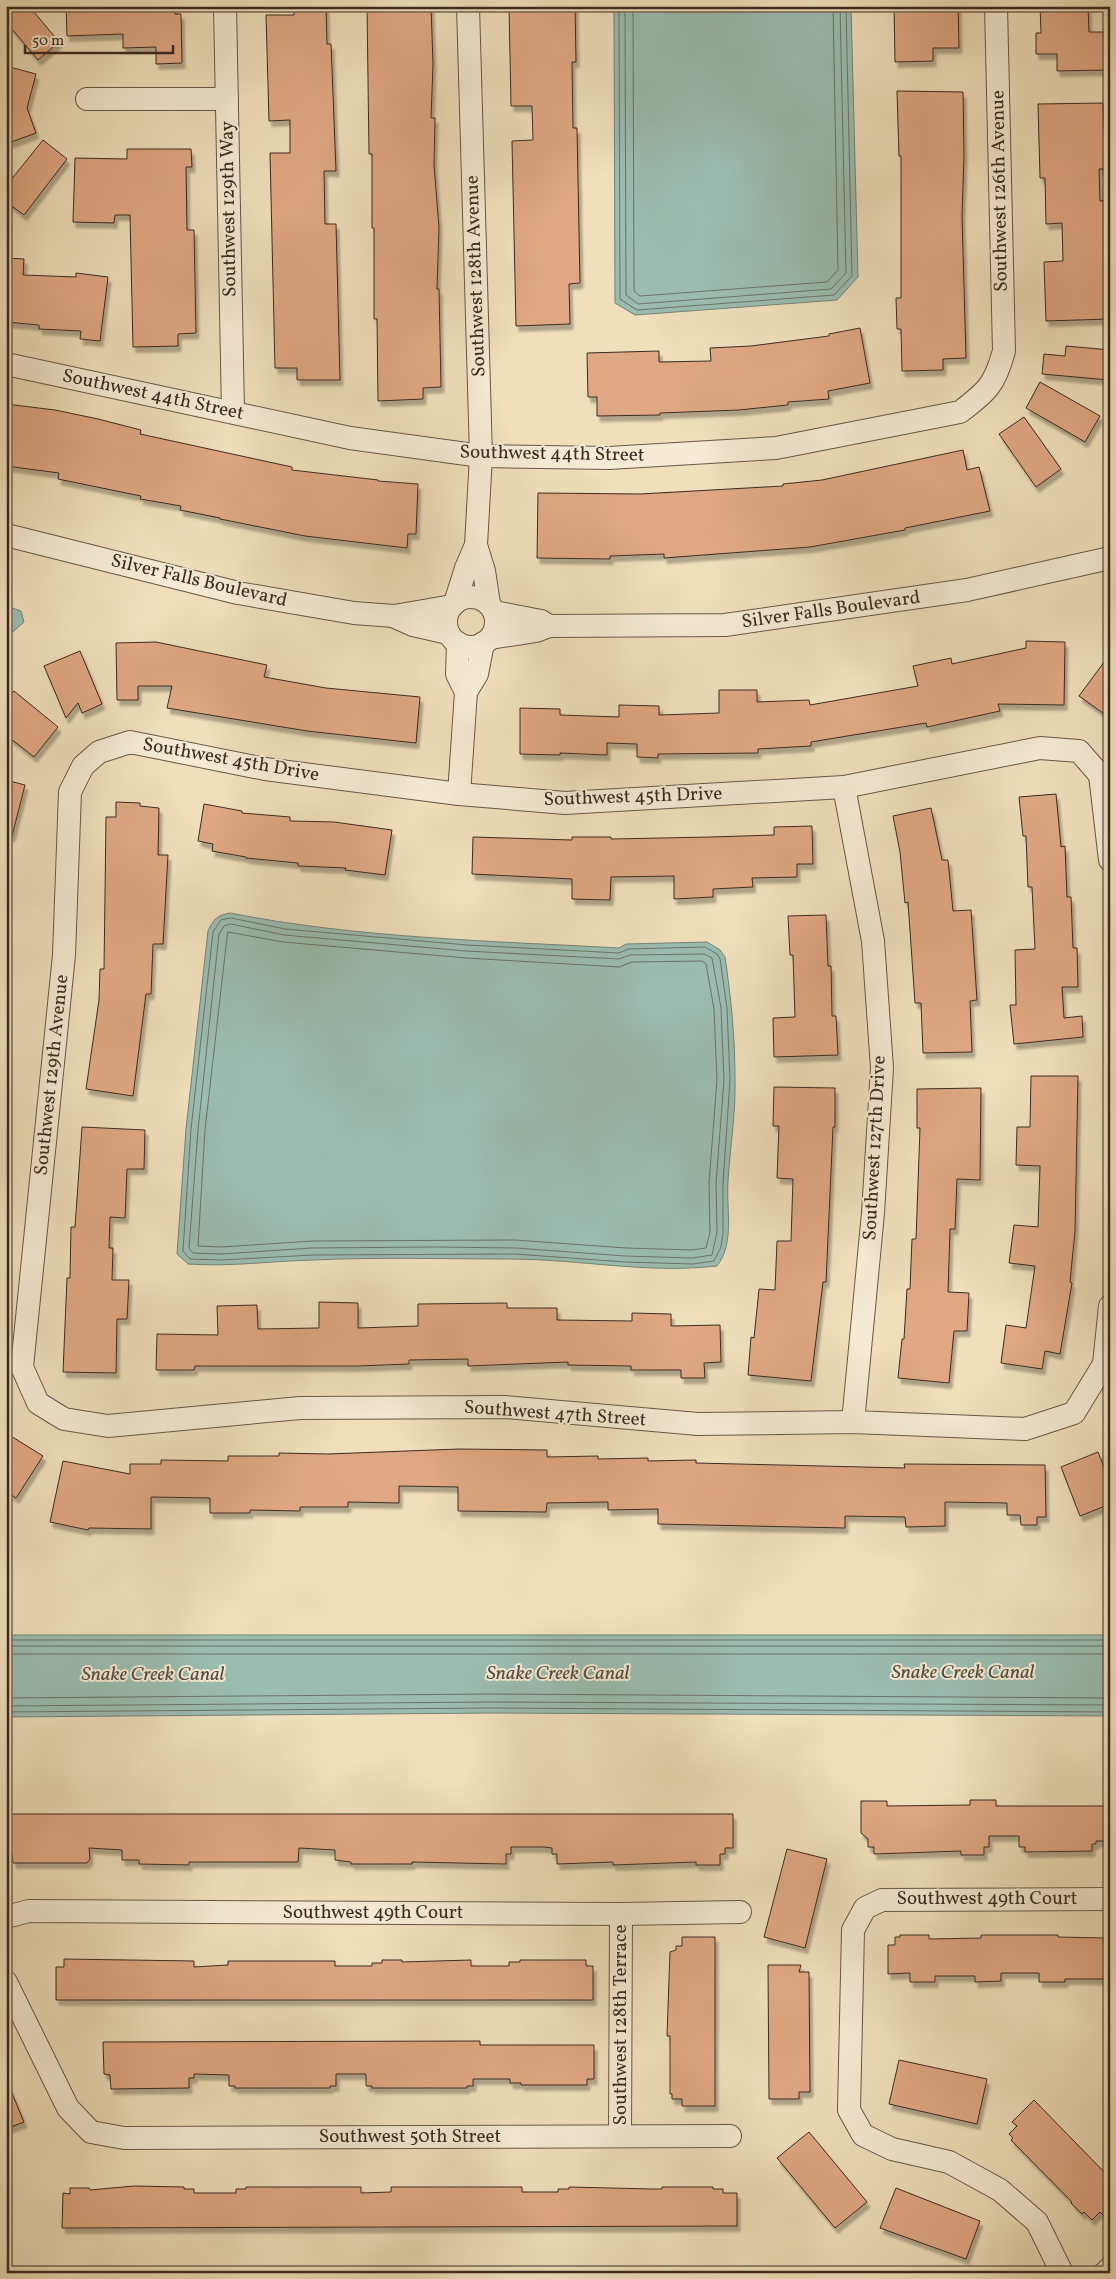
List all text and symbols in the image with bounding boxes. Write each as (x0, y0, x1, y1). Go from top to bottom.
scale bar (25, 22, 172, 54)
text: 50 m (32, 31, 64, 52)
street label: Southwest 126th Avenue (985, 90, 1015, 292)
street label: Southwest 129th Way (214, 121, 244, 297)
street label: Southwest 128th Avenue (459, 175, 493, 377)
street label: Southwest 44th Street (60, 363, 246, 427)
street label: Southwest 44th Street (459, 439, 645, 469)
street label: Silver Falls Boulevard (108, 548, 290, 614)
street label: Silver Falls Boulevard (740, 585, 922, 635)
street label: Southwest 45th Drive (141, 732, 321, 788)
street label: Southwest 45th Drive (543, 781, 723, 813)
street label: Southwest 129th Avenue (29, 973, 75, 1177)
street label: Southwest 127th Drive (857, 1055, 893, 1241)
street label: Southwest 47th Street (463, 1395, 647, 1433)
water label: Snake Creek Canal (891, 1659, 1035, 1687)
water label: Snake Creek Canal (486, 1660, 630, 1688)
water label: Snake Creek Canal (81, 1661, 225, 1689)
street label: Southwest 49th Court (897, 1886, 1078, 1912)
street label: Southwest 49th Court (283, 1900, 464, 1926)
street label: Southwest 128th Terrace (608, 1925, 634, 2125)
street label: Southwest 50th Street (319, 2124, 502, 2150)

